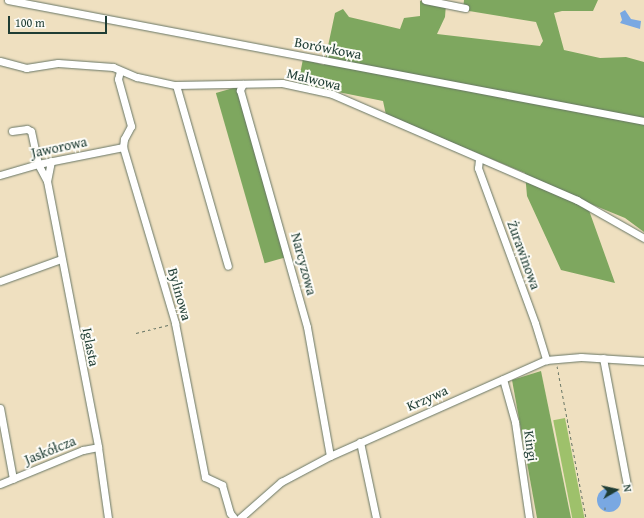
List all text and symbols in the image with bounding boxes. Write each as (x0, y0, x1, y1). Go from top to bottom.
scale bar (10, 8, 109, 34)
text: 100 m (15, 14, 45, 31)
street label: Borówkowa (293, 33, 363, 63)
street label: Malwowa (285, 64, 343, 94)
street label: Jaworowa (30, 133, 88, 161)
street label: Żurawinowa (504, 218, 544, 292)
street label: Narcyzowa (288, 231, 320, 297)
street label: Bylinowa (164, 266, 196, 322)
street label: Iglasta (79, 326, 103, 368)
street label: Krzywa (404, 381, 450, 415)
street label: Kingi (521, 430, 541, 462)
street label: Jaskółcza (22, 432, 78, 468)
north arrow (596, 470, 636, 510)
text: N (619, 483, 636, 493)

